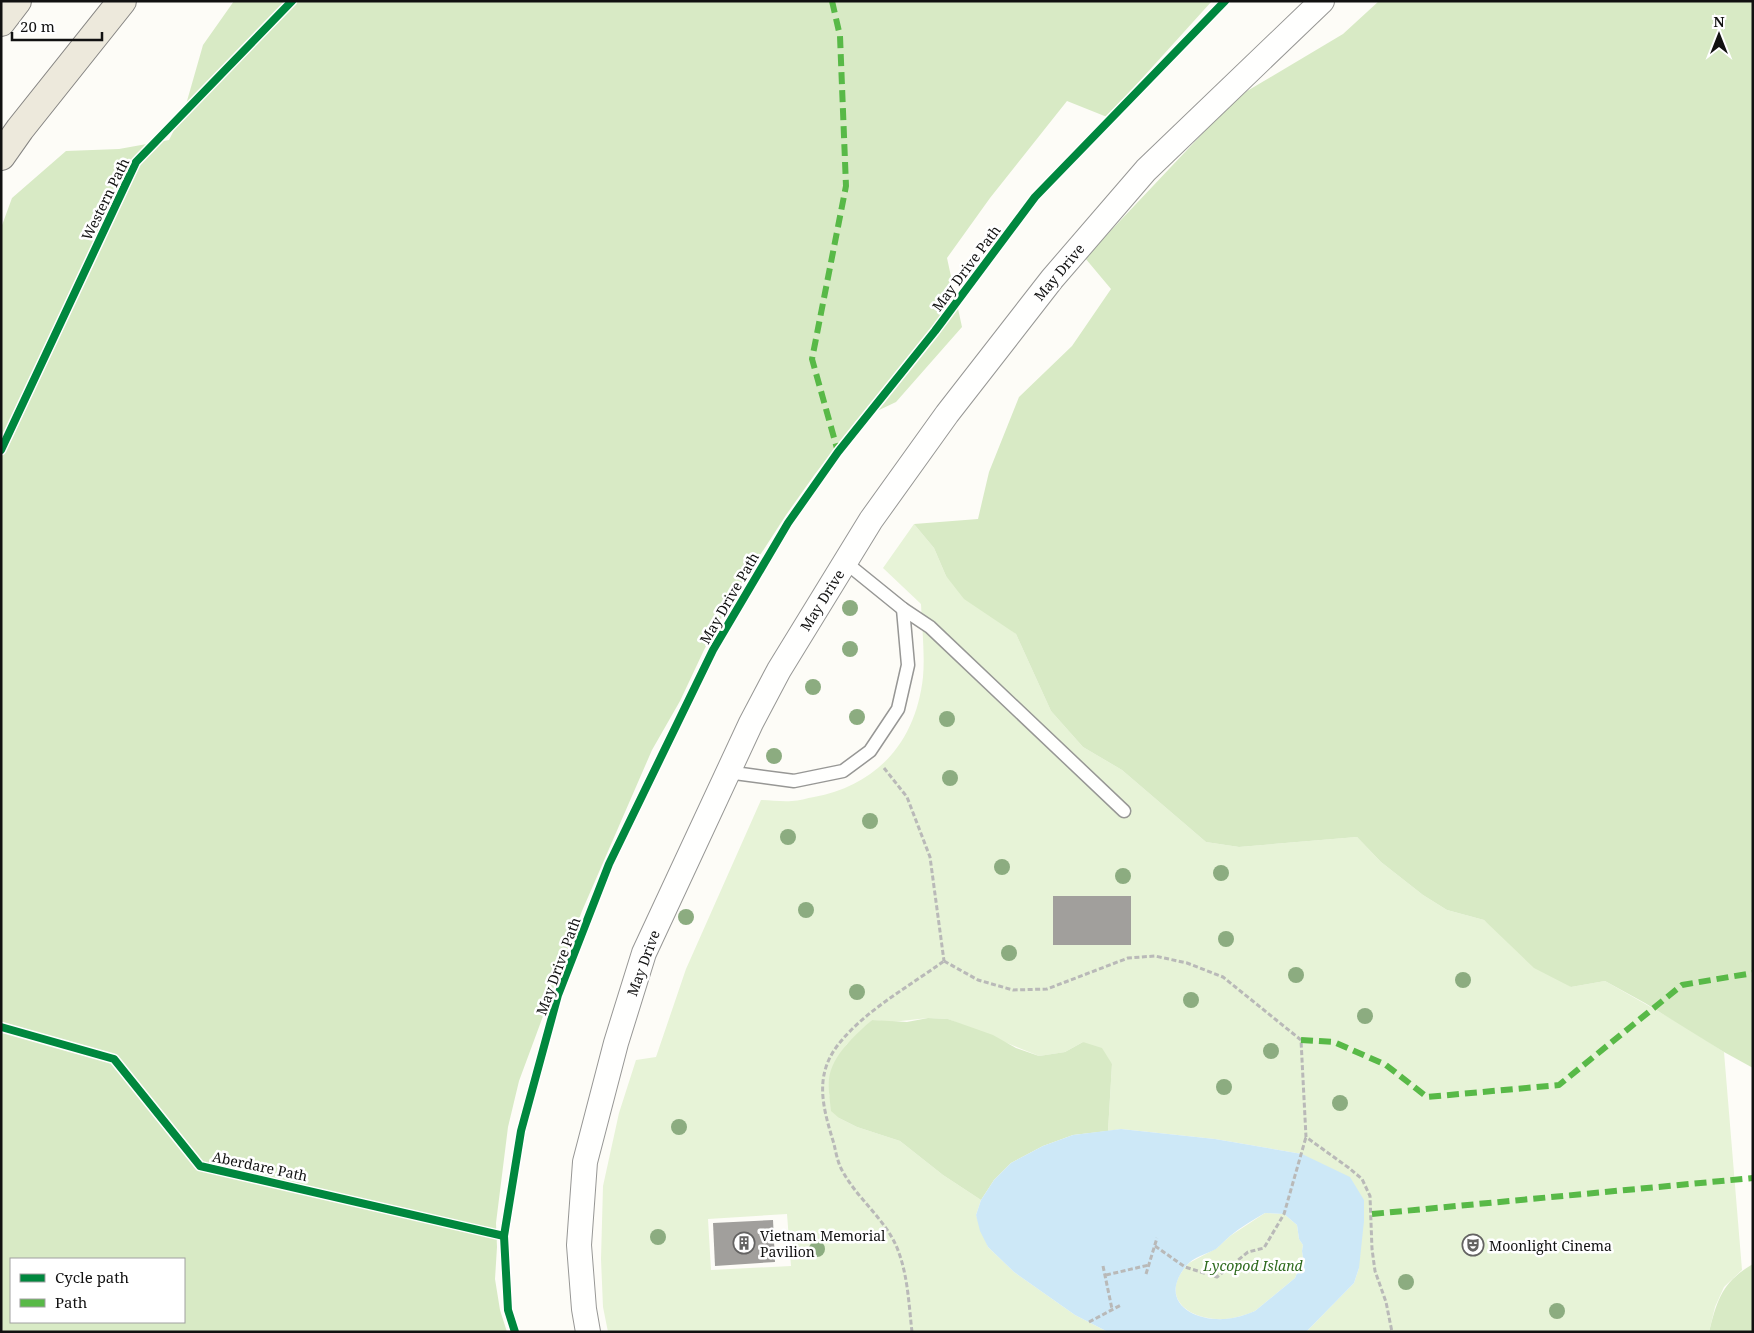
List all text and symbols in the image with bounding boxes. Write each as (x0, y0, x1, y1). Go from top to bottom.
scale bar (12, 10, 102, 42)
north arrow (1694, 10, 1744, 60)
text: N (1713, 12, 1725, 31)
text: 20 m (20, 16, 55, 36)
street label: Western Path (77, 155, 133, 243)
street label: May Drive Path (927, 221, 1005, 315)
street label: May Drive (1030, 239, 1088, 305)
street label: May Drive Path (695, 549, 763, 647)
street label: May Drive (796, 566, 848, 634)
street label: May Drive Path (531, 914, 585, 1018)
street label: May Drive (622, 927, 664, 999)
street label: Aberdare Path (211, 1147, 309, 1185)
place label: Vietnam Memorial Pavilion (760, 1226, 886, 1261)
building icon: Vietnam Memorial Pavilion (732, 1231, 756, 1255)
theatre icon: Moonlight Cinema (1461, 1233, 1485, 1257)
place label: Moonlight Cinema (1489, 1236, 1612, 1255)
park label: Lycopod Island (1202, 1256, 1304, 1275)
legend (10, 1258, 185, 1323)
text: Cycle path (55, 1267, 130, 1287)
text: Path (55, 1292, 88, 1312)

